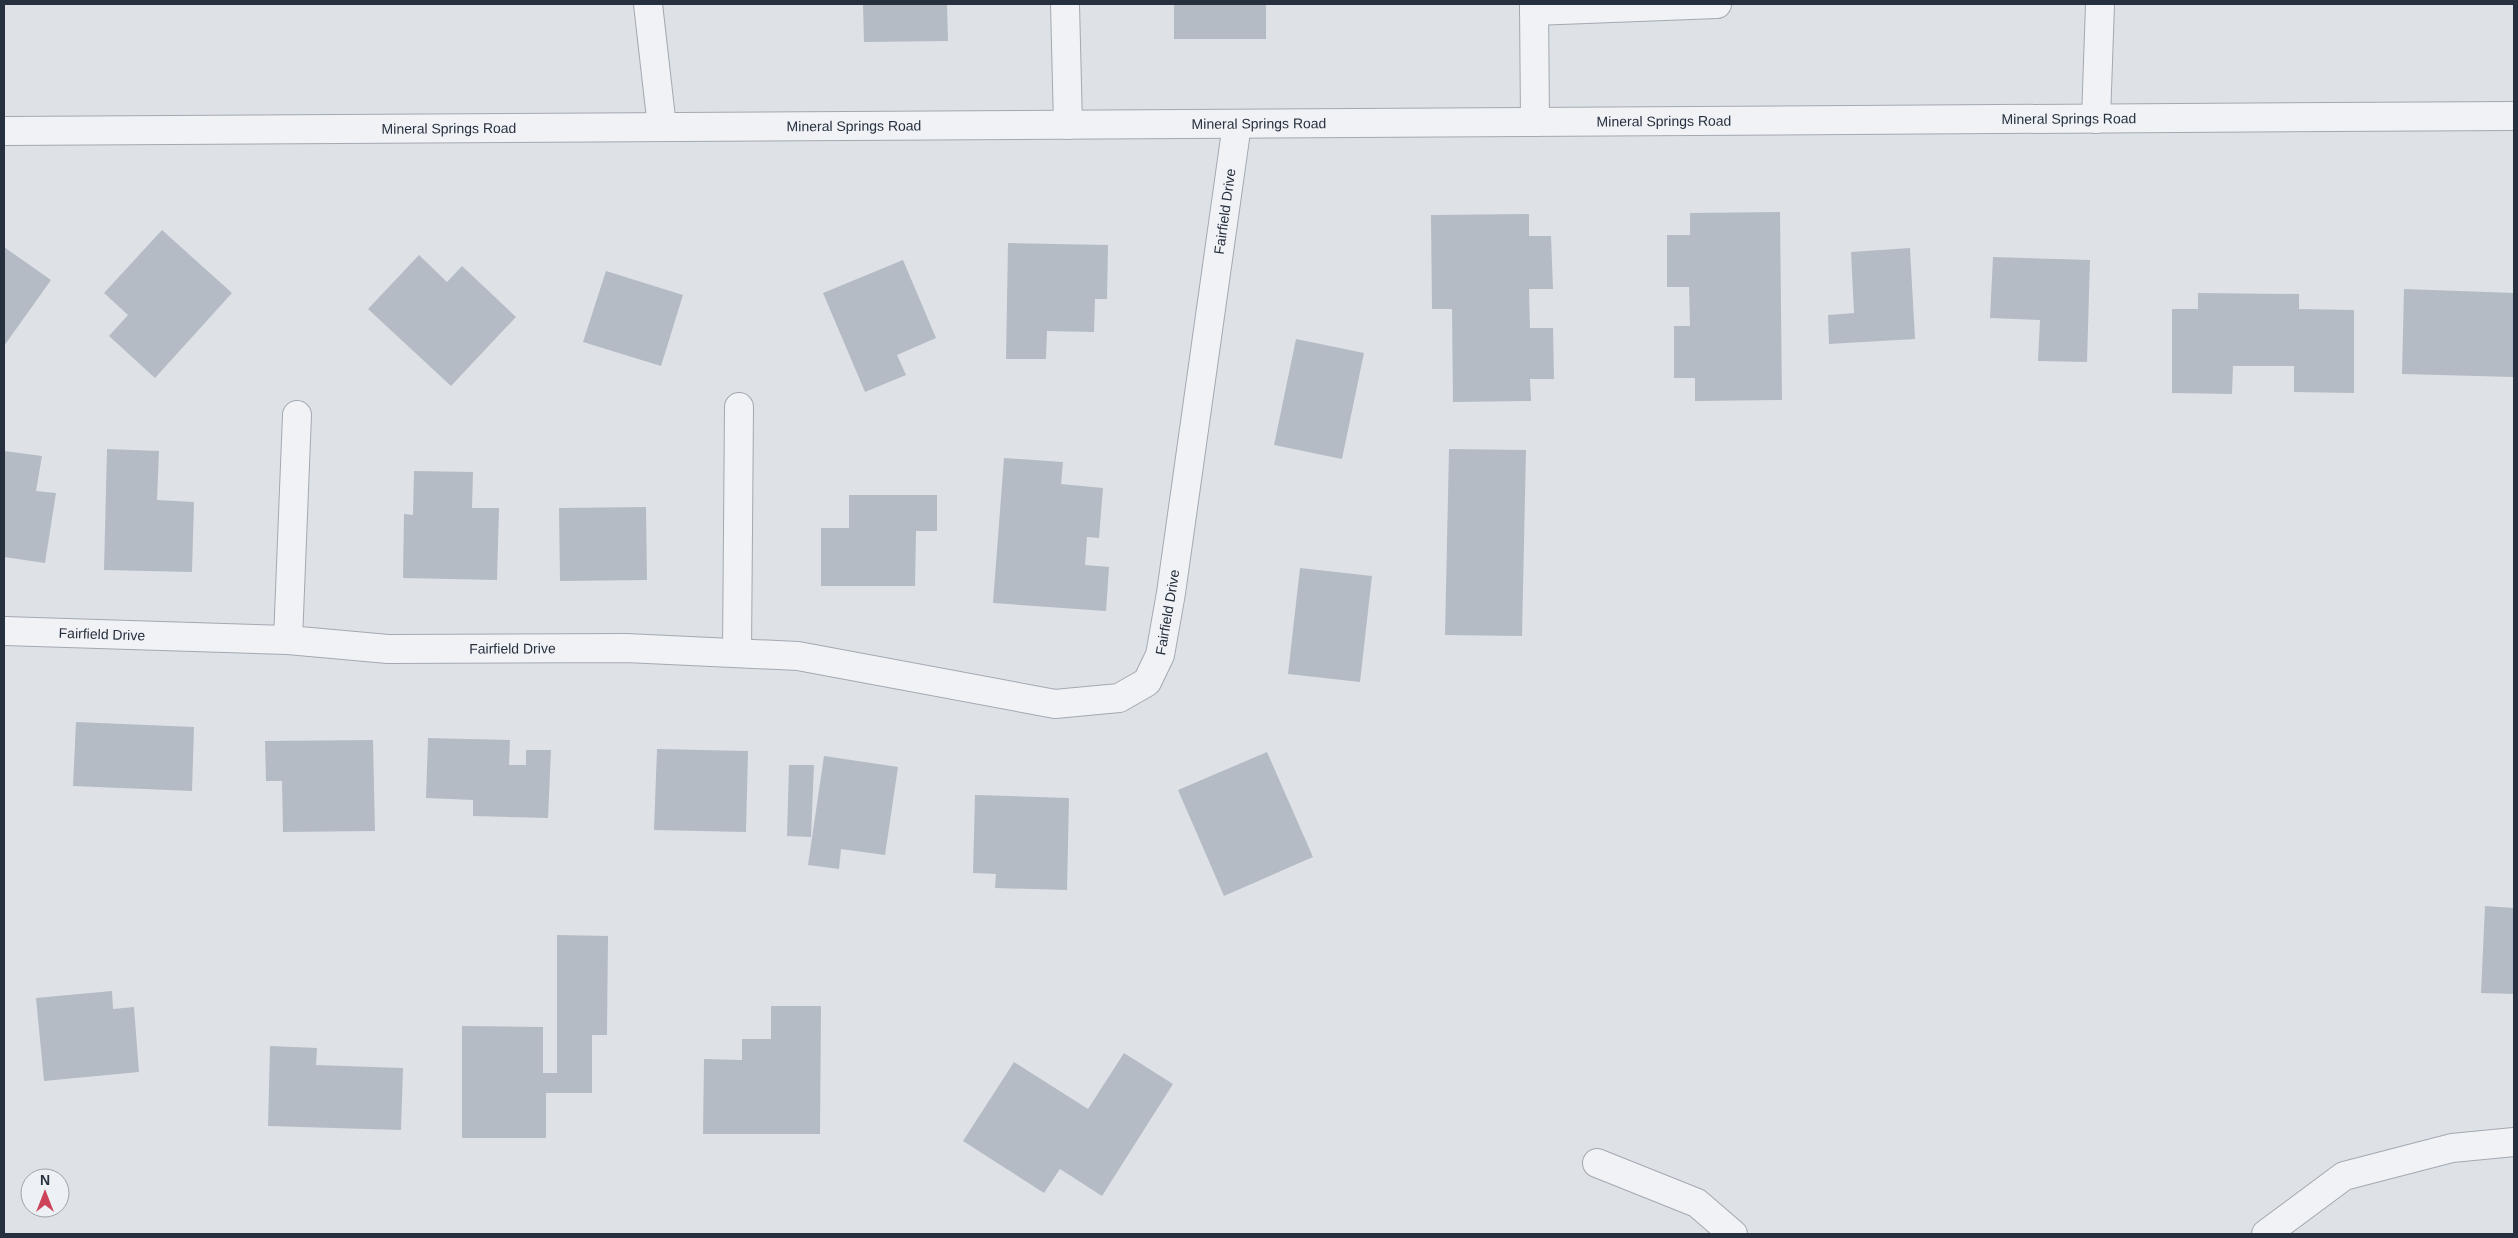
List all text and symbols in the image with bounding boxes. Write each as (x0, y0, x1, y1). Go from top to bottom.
street label: Mineral Springs Road (2002, 110, 2136, 127)
street label: Mineral Springs Road (1597, 113, 1731, 129)
street label: Mineral Springs Road (1192, 115, 1326, 132)
street label: Mineral Springs Road (787, 118, 921, 134)
street label: Mineral Springs Road (382, 120, 516, 137)
street label: Fairfield Drive (1211, 167, 1239, 255)
street label: Fairfield Drive (1152, 568, 1182, 656)
street label: Fairfield Drive (58, 625, 146, 643)
street label: Fairfield Drive (469, 640, 556, 657)
north arrow (20, 1168, 70, 1218)
text: N (40, 1172, 50, 1188)

